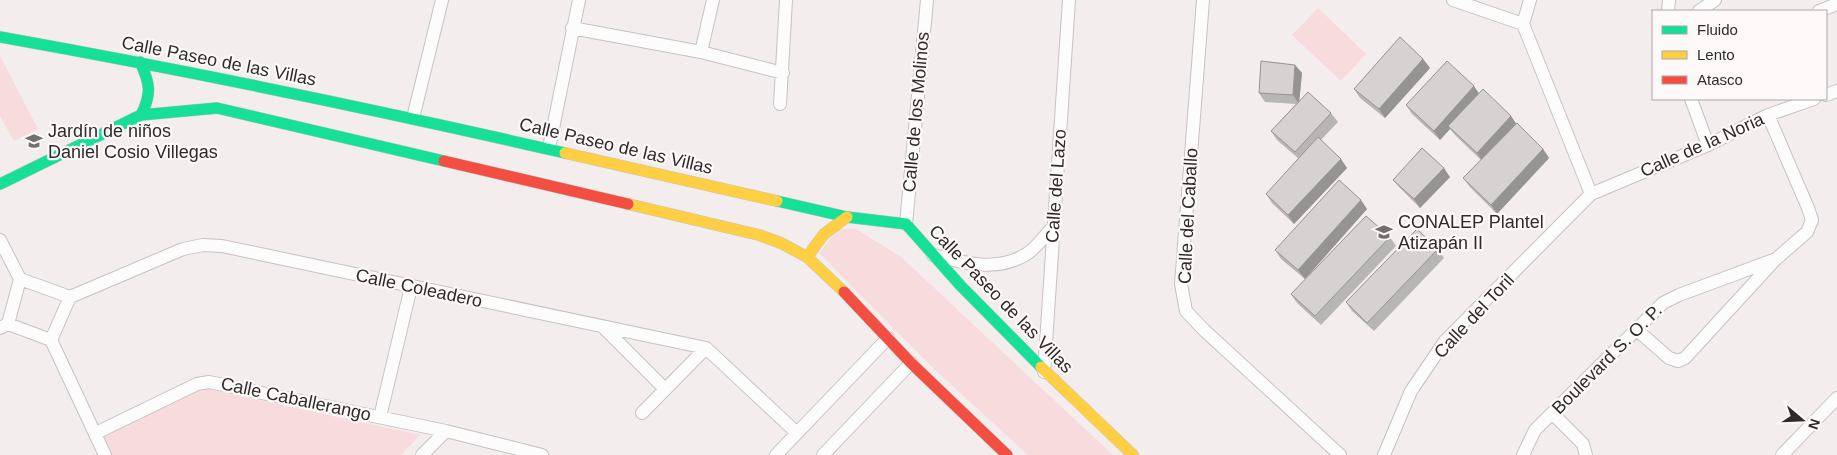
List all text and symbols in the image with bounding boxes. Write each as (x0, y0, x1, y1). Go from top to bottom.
legend (1652, 10, 1827, 100)
text: Fluido (1697, 21, 1738, 38)
street label: Calle de los Molinos (899, 31, 933, 193)
street label: Calle Paseo de las Villas (120, 32, 318, 90)
text: Lento (1697, 46, 1735, 63)
text: Atasco (1697, 71, 1743, 88)
street label: Calle de la Noria (1637, 108, 1768, 181)
street label: Calle Paseo de las Villas (517, 114, 715, 178)
place label: Jardín de niños Daniel Cosio Villegas (48, 121, 218, 162)
street label: Calle del Lazo (1042, 128, 1070, 244)
school or university icon: Jardín de niños Daniel Cosio Villegas (24, 131, 44, 151)
street label: Calle del Caballo (1174, 148, 1202, 284)
place label: CONALEP Plantel Atizapán II (1398, 212, 1544, 253)
street label: Calle Paseo de las Villas (925, 221, 1077, 377)
school or university icon: CONALEP Plantel Atizapán II (1374, 222, 1394, 242)
street label: Calle Coleadero (354, 265, 484, 311)
street label: Calle del Toril (1430, 270, 1518, 362)
street label: Boulevard S. O. P. (1548, 300, 1666, 418)
street label: Calle Caballerango (219, 373, 373, 425)
north arrow (1777, 395, 1827, 445)
text: N (1805, 417, 1824, 432)

